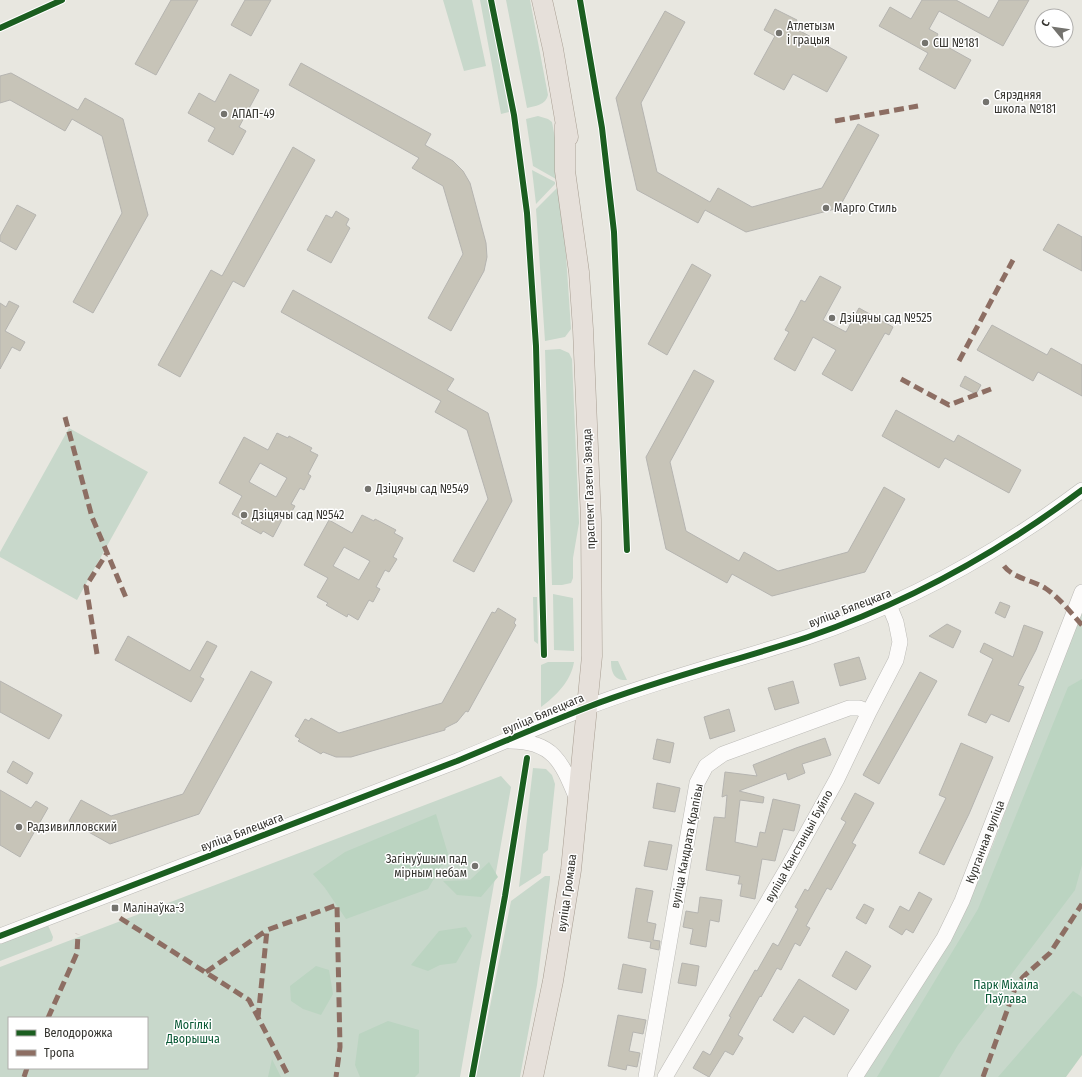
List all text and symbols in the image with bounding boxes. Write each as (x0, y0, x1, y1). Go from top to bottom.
north arrow (1034, 8, 1074, 48)
text: С (1039, 18, 1053, 29)
place label: Атлетызм і грацыя (787, 19, 835, 47)
marker: Атлетызм і грацыя (774, 28, 784, 38)
place label: СШ №181 (933, 36, 979, 50)
marker: СШ №181 (920, 38, 930, 48)
place label: Сярэдняя школа №181 (994, 88, 1056, 116)
marker: Сярэдняя школа №181 (981, 97, 991, 107)
place label: АПАП-49 (232, 107, 275, 121)
marker: АПАП-49 (219, 109, 229, 119)
place label: Марго Стиль (834, 201, 897, 215)
marker: Марго Стиль (821, 203, 831, 213)
place label: Дзіцячы сад №525 (839, 311, 933, 325)
marker: Дзіцячы сад №525 (827, 313, 837, 323)
street label: праспект Газеты Звязда (580, 428, 598, 550)
place label: Дзіцячы сад №549 (375, 482, 469, 496)
marker: Дзіцячы сад №549 (363, 484, 373, 494)
place label: Дзіцячы сад №542 (251, 508, 344, 522)
marker: Дзіцячы сад №542 (239, 510, 249, 520)
street label: вуліца Бялецкага (807, 586, 893, 630)
street label: вуліца Бялецкага (500, 690, 586, 738)
street label: вуліца Кандрата Крапівы (668, 782, 706, 910)
street label: вуліца Канстанцыі Буйло (762, 787, 836, 905)
street label: Курганная вуліца (963, 798, 1007, 886)
street label: вуліца Бялецкага (199, 810, 285, 854)
place label: Радзивилловский (27, 820, 117, 834)
marker: Радзивилловский (14, 822, 24, 832)
place label: Загінуўшым пад мірным небам (386, 852, 467, 880)
street label: вуліца Громава (555, 853, 579, 933)
marker: Загінуўшым пад мірным небам (470, 861, 480, 871)
place label: Малінаўка-3 (123, 901, 184, 915)
marker: Малінаўка-3 (110, 903, 120, 913)
park label: Парк Міхаіла Паўлава (973, 978, 1039, 1006)
legend (8, 1017, 148, 1069)
park label: Могілкі Дворышча (165, 1018, 220, 1046)
text: Велодорожка (44, 1026, 113, 1040)
text: Тропа (44, 1046, 75, 1060)

